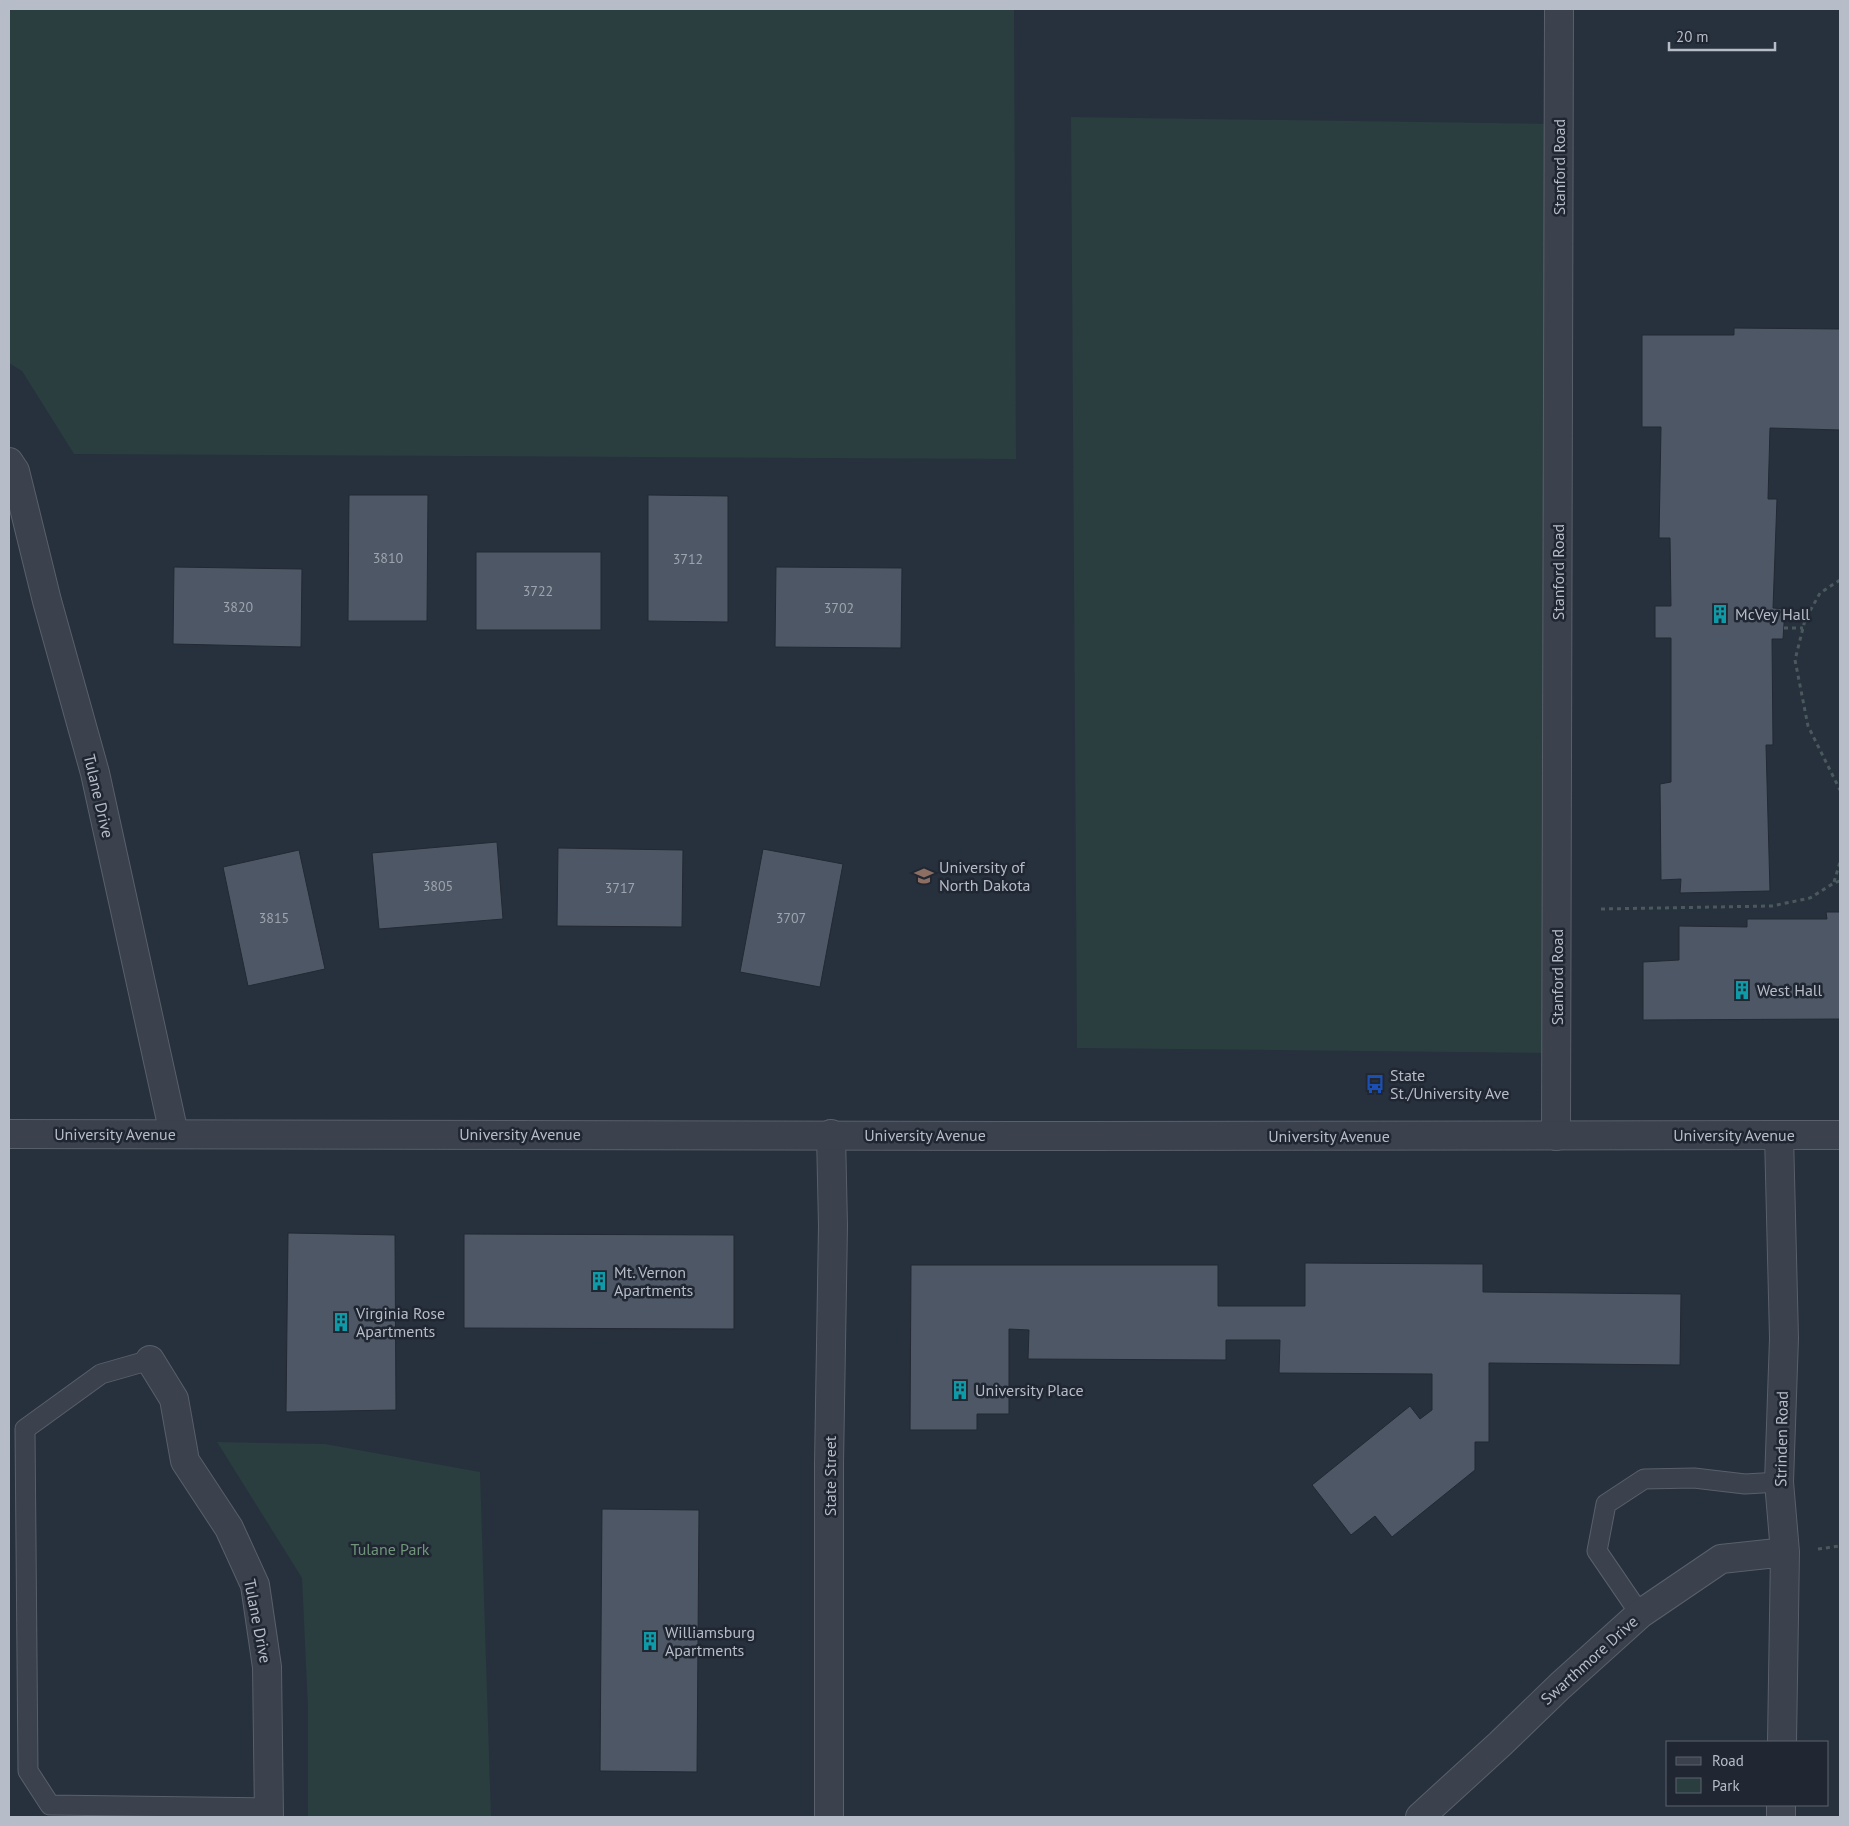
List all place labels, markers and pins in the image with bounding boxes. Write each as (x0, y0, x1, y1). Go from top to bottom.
building icon: McVey Hall (1709, 603, 1731, 625)
place label: McVey Hall (1735, 604, 1810, 624)
place label: University of North Dakota (939, 857, 1031, 895)
school or university icon: University of North Dakota (913, 865, 935, 887)
building icon: West Hall (1731, 979, 1753, 1001)
place label: West Hall (1757, 980, 1822, 1000)
place label: State St./University Ave (1390, 1065, 1509, 1103)
bus stop icon: State St./University Ave (1364, 1073, 1386, 1095)
place label: Mt. Vernon Apartments (614, 1262, 694, 1300)
building icon: Mt. Vernon Apartments (588, 1270, 610, 1292)
place label: Virginia Rose Apartments (355, 1303, 445, 1341)
building icon: Virginia Rose Apartments (330, 1311, 352, 1333)
building icon: University Place (949, 1379, 971, 1401)
place label: University Place (975, 1380, 1084, 1400)
place label: Williamsburg Apartments (665, 1622, 755, 1660)
building icon: Williamsburg Apartments (639, 1630, 661, 1652)

